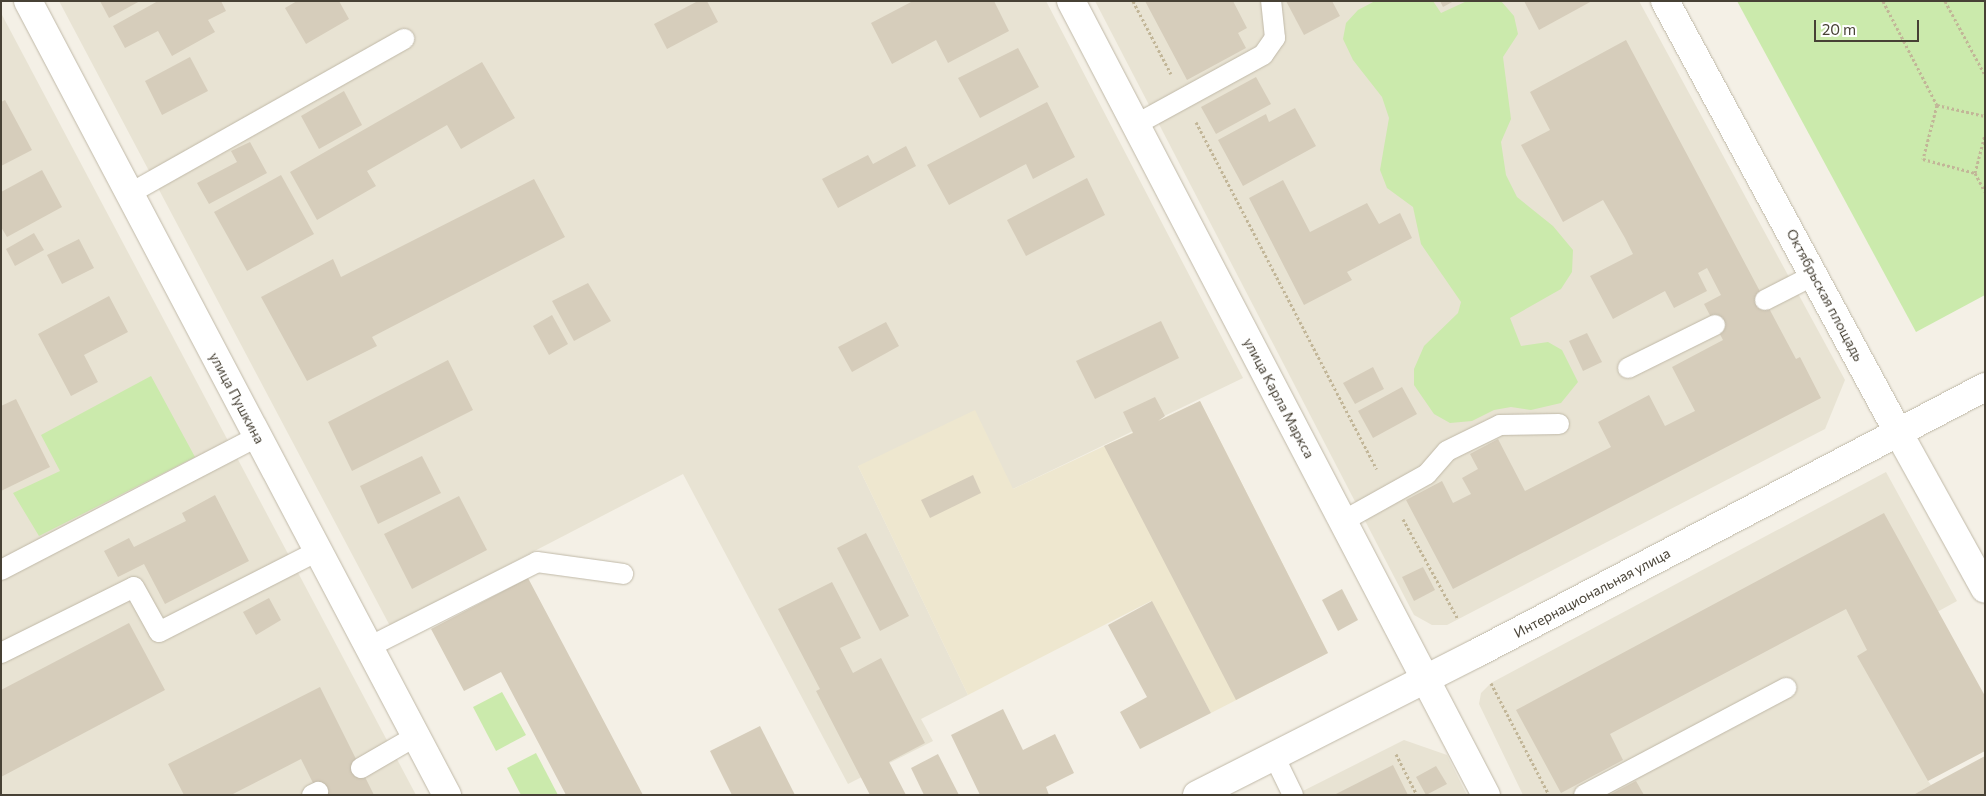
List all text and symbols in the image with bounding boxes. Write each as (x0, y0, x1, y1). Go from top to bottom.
scale bar (1816, 10, 1921, 42)
text: 20 m (1822, 20, 1856, 38)
street label: Октябрьская площадь (1783, 226, 1867, 364)
street label: улица Карла Маркса (1240, 335, 1318, 461)
street label: улица Пушкина (206, 349, 268, 447)
street label: Интернациональная улица (1511, 545, 1673, 641)

